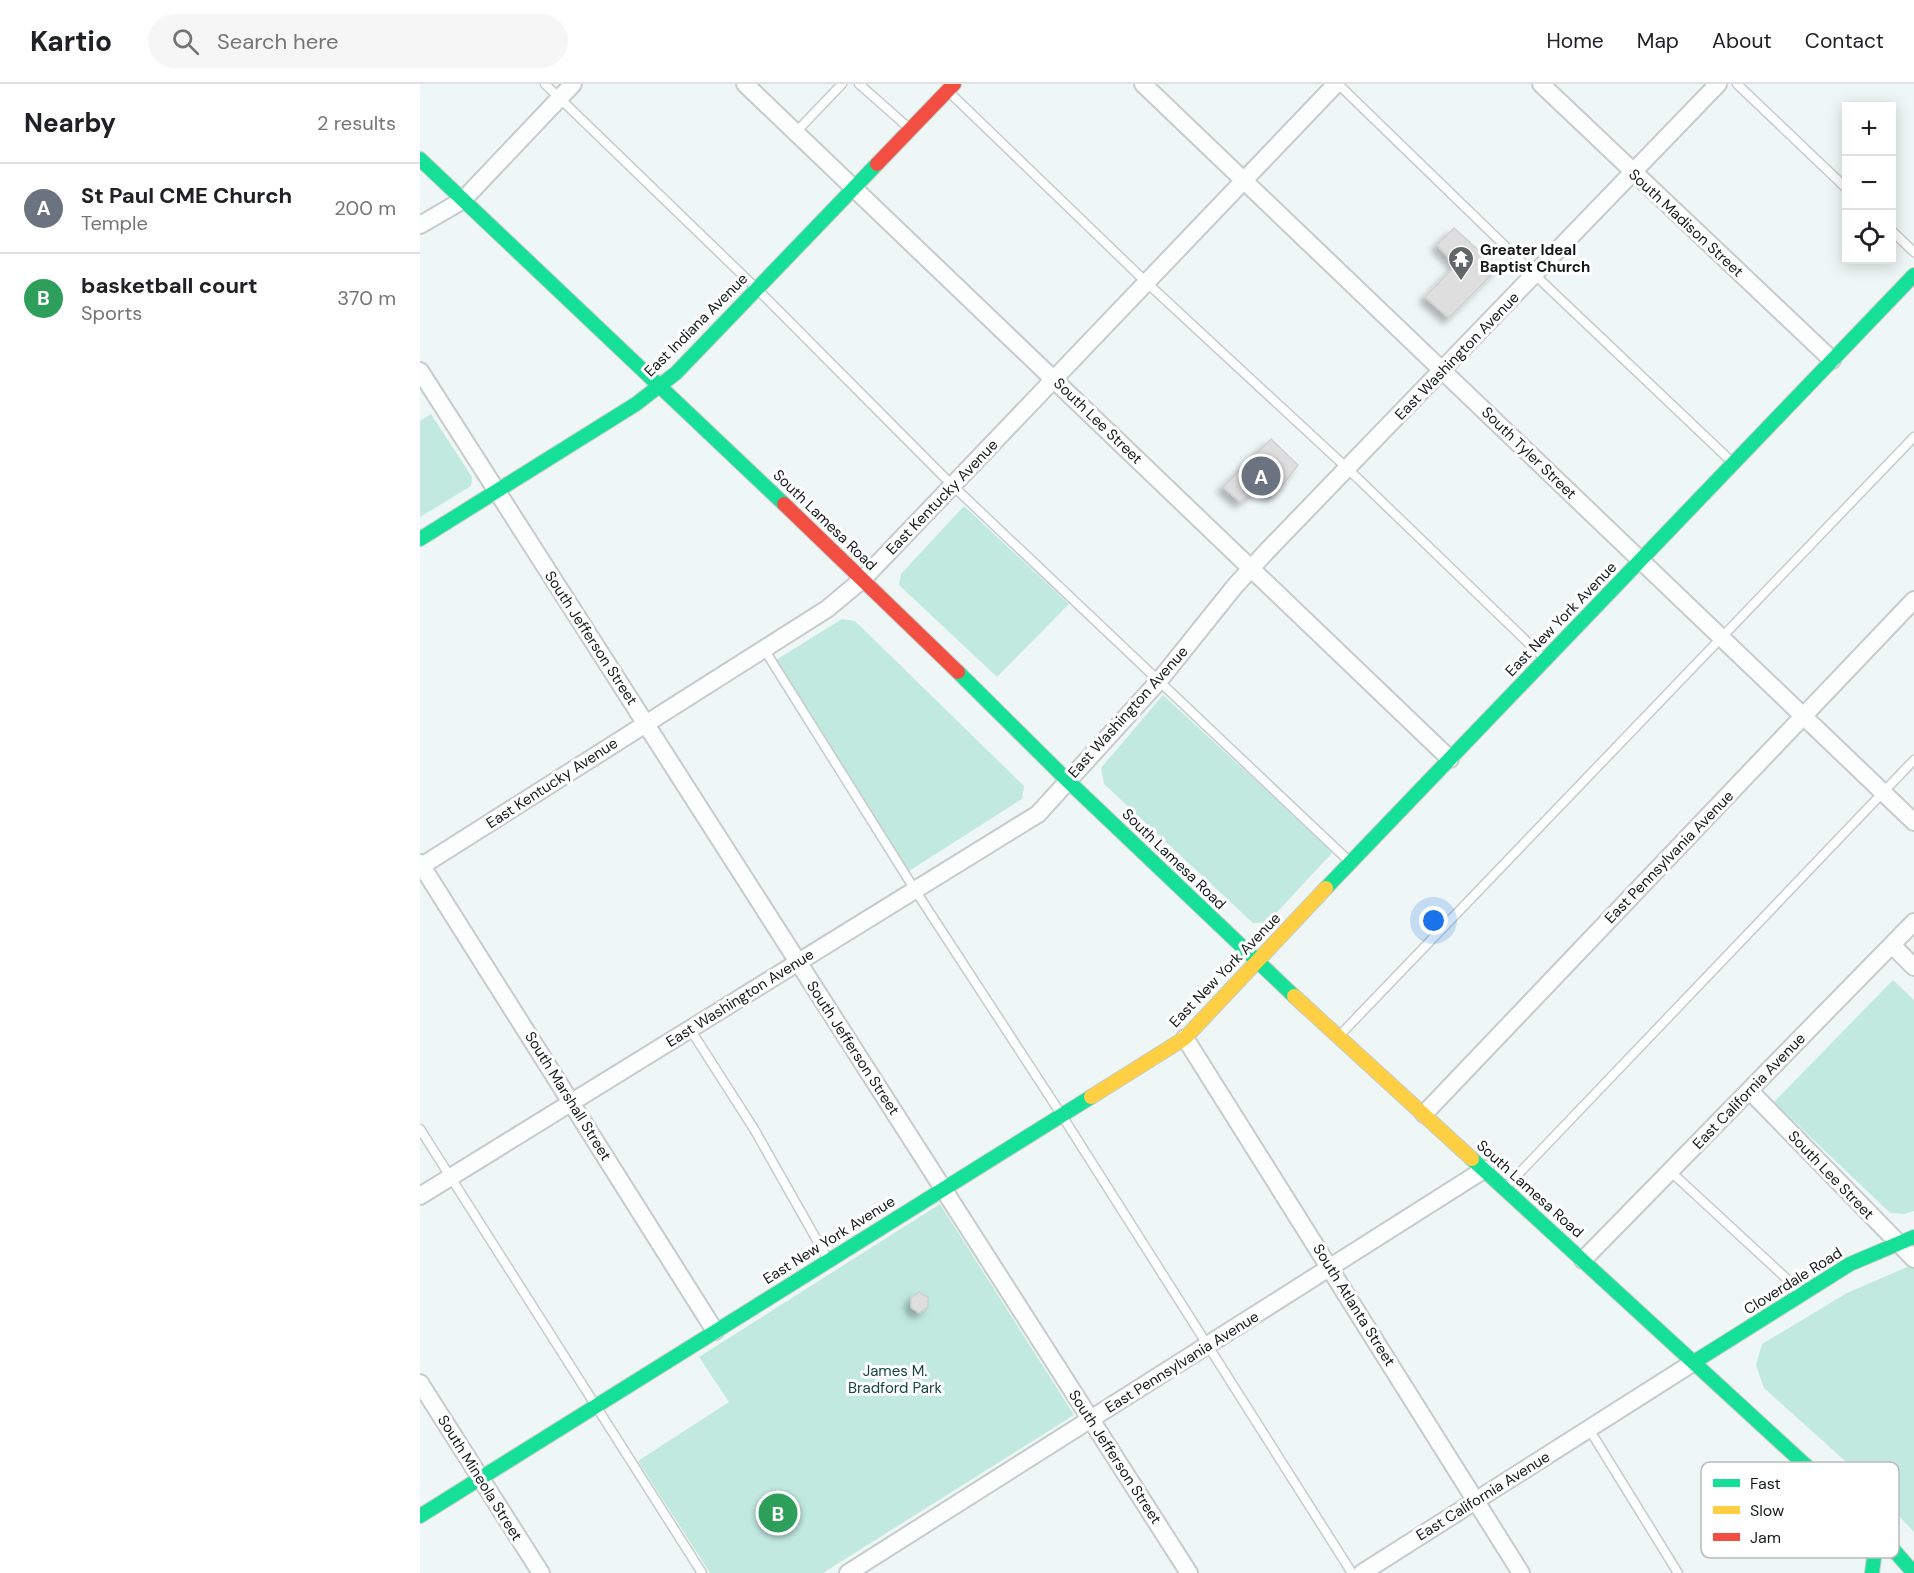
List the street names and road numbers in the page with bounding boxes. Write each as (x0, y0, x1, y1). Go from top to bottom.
street label: South Madison Street (1624, 165, 1748, 282)
street label: East Indiana Avenue (640, 269, 752, 381)
street label: East Washington Avenue (1391, 288, 1523, 424)
street label: South Lee Street (1049, 374, 1147, 468)
street label: South Tyler Street (1477, 403, 1581, 504)
street label: East Kentucky Avenue (882, 435, 1002, 559)
street label: South Lamesa Road (769, 465, 881, 575)
street label: East New York Avenue (1501, 557, 1621, 681)
street label: South Jefferson Street (540, 567, 642, 709)
street label: East Washington Avenue (1064, 642, 1192, 782)
street label: East Kentucky Avenue (482, 733, 622, 833)
street label: East Pennsylvania Avenue (1600, 786, 1738, 928)
street label: South Lamesa Road (1118, 804, 1230, 914)
street label: East New York Avenue (1165, 908, 1285, 1032)
street label: East Washington Avenue (662, 944, 818, 1052)
street label: South Jefferson Street (802, 977, 904, 1119)
street label: South Marshall Street (520, 1028, 616, 1164)
street label: East California Avenue (1688, 1029, 1810, 1153)
street label: South Lee Street (1784, 1126, 1878, 1224)
street label: South Lamesa Road (1472, 1136, 1588, 1242)
street label: East New York Avenue (759, 1191, 899, 1289)
street label: South Atlanta Street (1308, 1240, 1400, 1370)
street label: Cloverdale Road (1740, 1243, 1846, 1319)
street label: East Pennsylvania Avenue (1101, 1306, 1263, 1418)
street label: South Jefferson Street (1064, 1386, 1166, 1528)
street label: South Mineola Street (433, 1411, 527, 1545)
street label: East California Avenue (1412, 1447, 1554, 1545)

